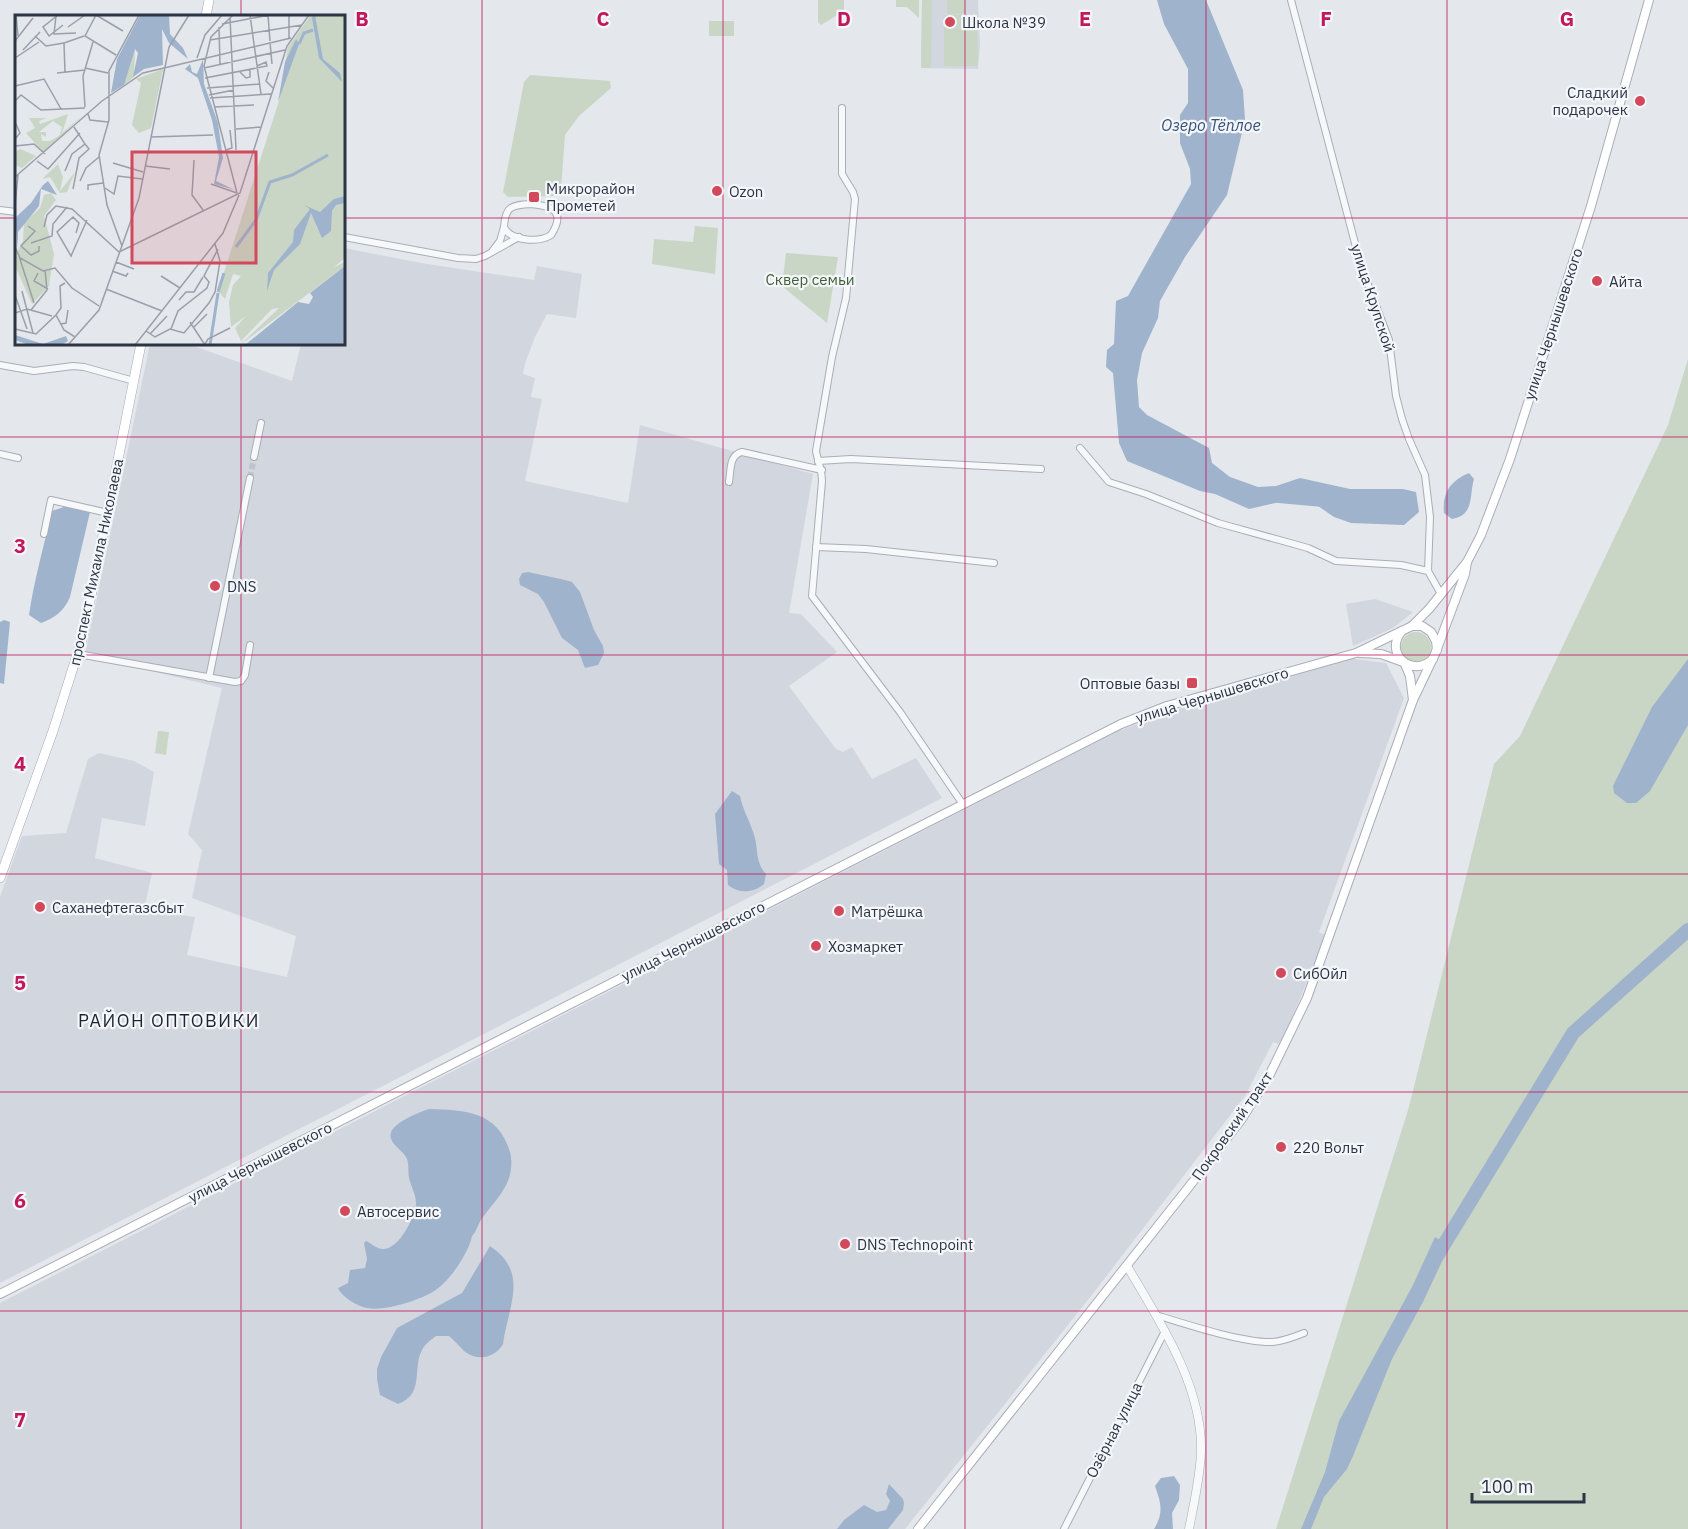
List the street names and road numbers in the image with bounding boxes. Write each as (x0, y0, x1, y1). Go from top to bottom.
street label: улица Крупской (1347, 242, 1399, 354)
street label: улица Чернышевского (1519, 246, 1587, 402)
street label: проспект Михаила Николаева (65, 457, 127, 667)
street label: улица Чернышевского (1133, 663, 1291, 727)
street label: улица Чернышевского (618, 897, 768, 985)
street label: Покровский тракт (1187, 1068, 1277, 1184)
street label: улица Чернышевского (185, 1118, 335, 1206)
street label: Озёрная улица (1082, 1379, 1146, 1481)

